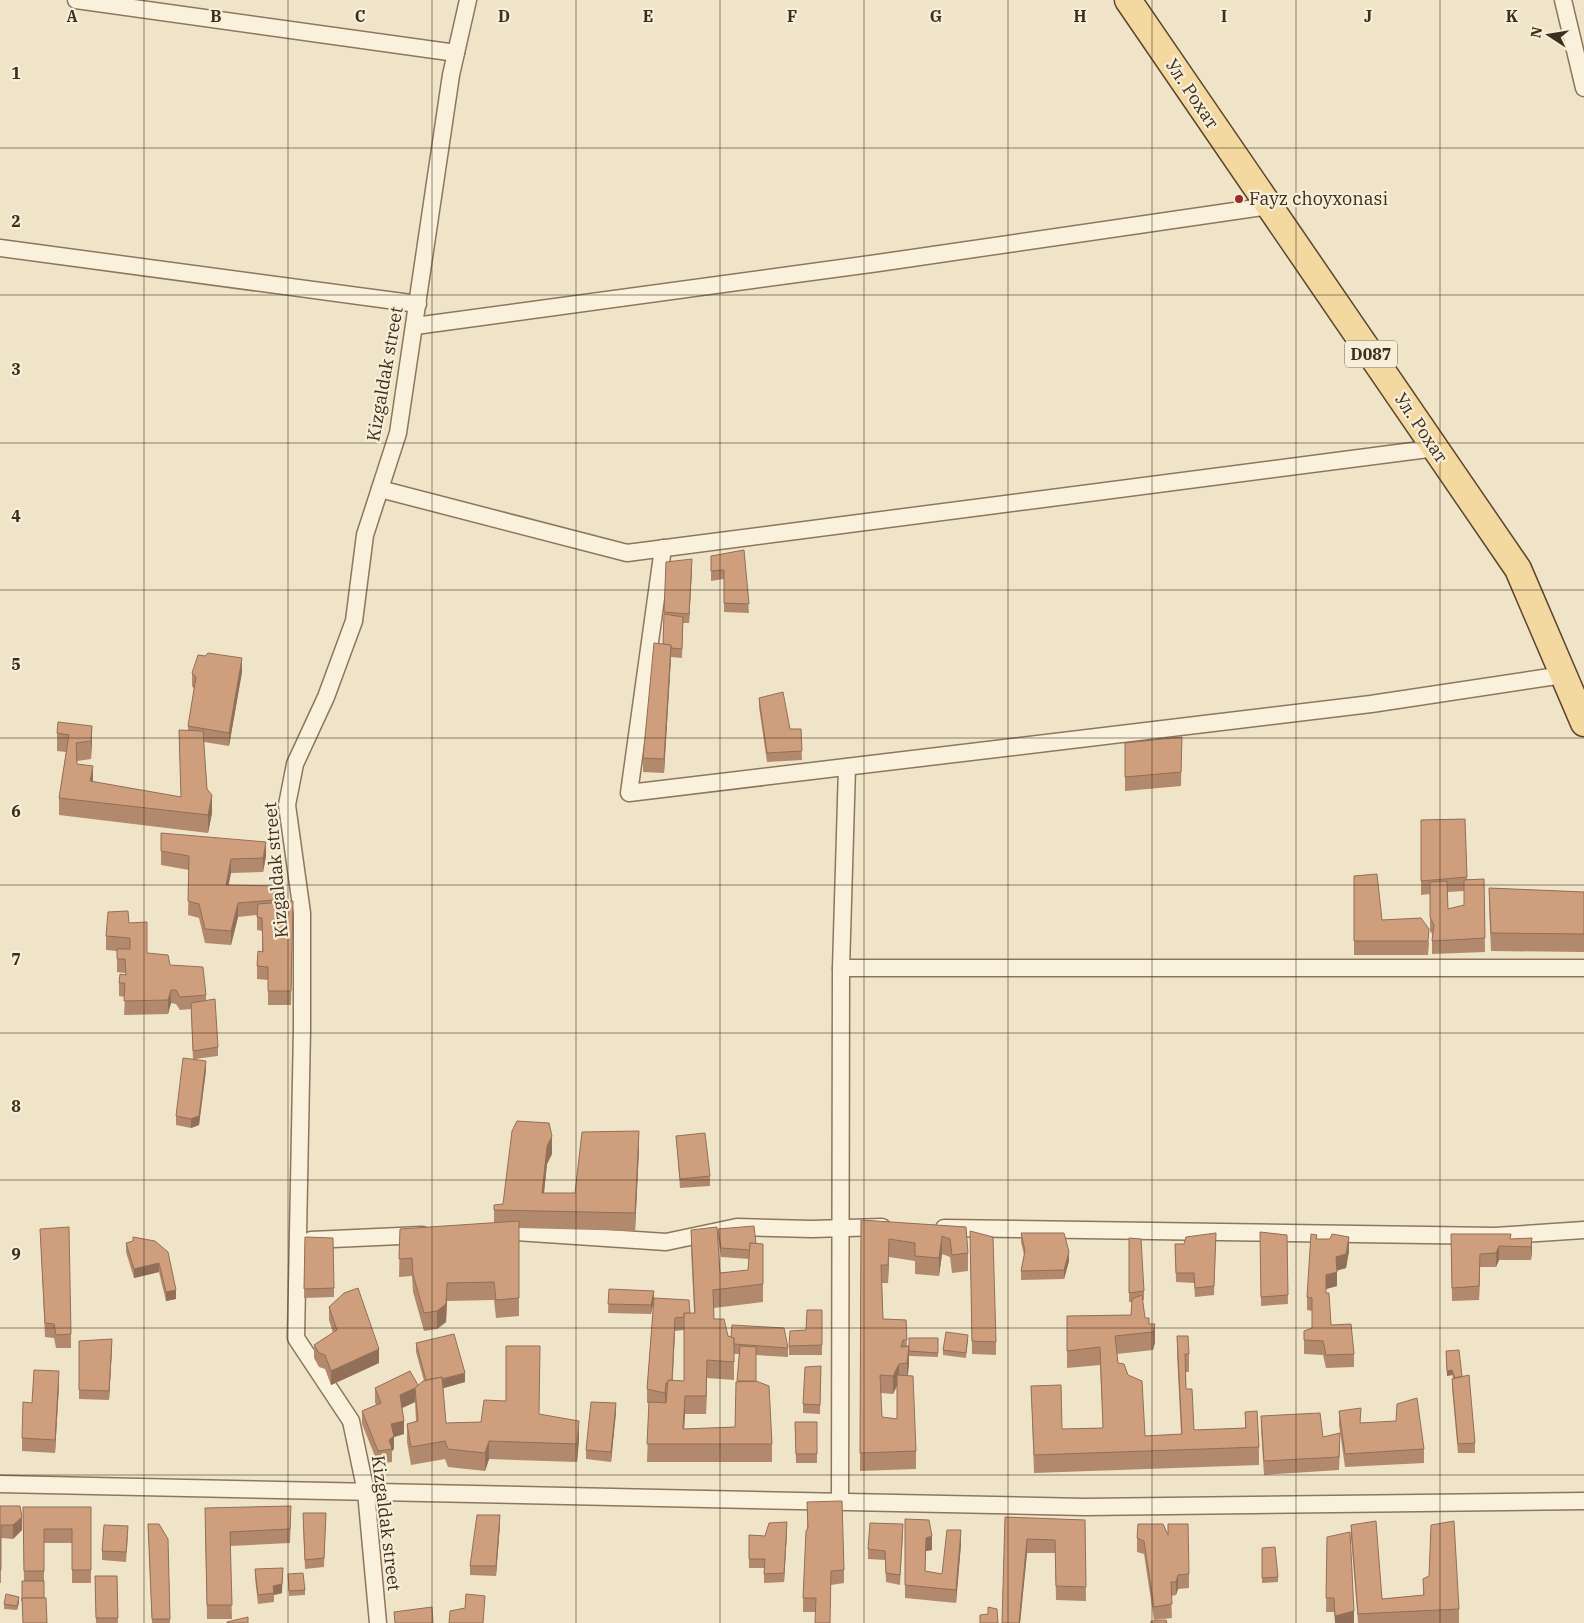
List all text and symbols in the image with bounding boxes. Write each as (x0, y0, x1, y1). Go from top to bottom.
text: A (66, 6, 78, 26)
text: B (210, 6, 222, 26)
text: C (355, 6, 365, 26)
text: D (498, 6, 510, 26)
text: E (643, 6, 653, 26)
text: F (787, 6, 797, 26)
text: G (930, 6, 942, 26)
text: H (1074, 6, 1087, 26)
text: I (1221, 6, 1227, 26)
text: J (1364, 6, 1372, 26)
text: K (1506, 6, 1519, 26)
north arrow (1524, 10, 1574, 60)
text: N (1526, 25, 1546, 40)
street label: Ул. Рохат (1161, 54, 1224, 133)
text: 1 (11, 63, 21, 83)
place label: Fayz choyxonasi (1249, 187, 1388, 210)
marker: Fayz choyxonasi (1233, 193, 1245, 205)
text: 2 (11, 211, 21, 231)
street label: Kizgaldak street (361, 305, 408, 443)
road number: D087 (1345, 340, 1397, 368)
text: 3 (11, 359, 21, 379)
street label: Ул. Рохат (1390, 388, 1453, 467)
text: 4 (11, 506, 21, 526)
text: 5 (11, 654, 21, 674)
text: 6 (11, 801, 21, 821)
street label: Kizgaldak street (258, 801, 293, 939)
text: 7 (11, 949, 21, 969)
text: 8 (11, 1096, 21, 1116)
text: 9 (11, 1244, 21, 1264)
street label: Kizgaldak street (367, 1454, 406, 1592)

